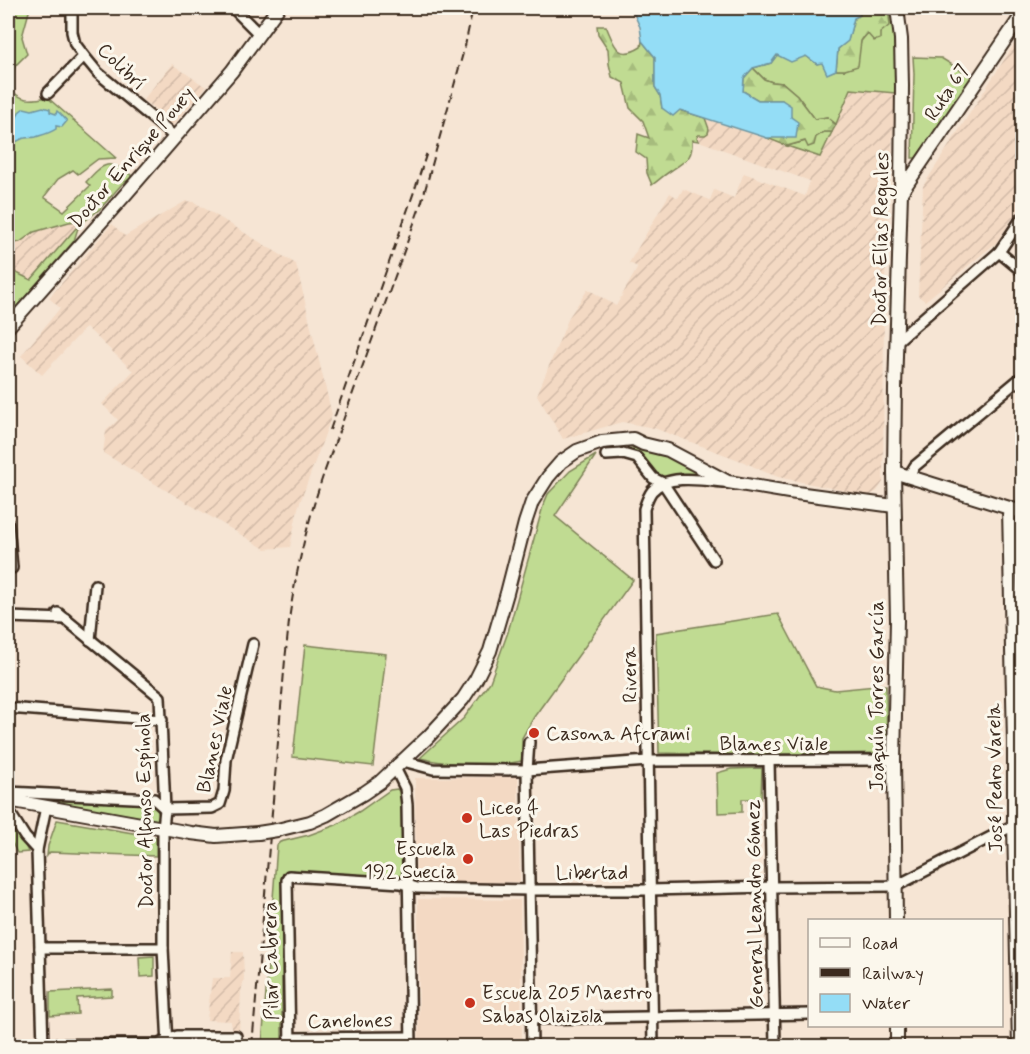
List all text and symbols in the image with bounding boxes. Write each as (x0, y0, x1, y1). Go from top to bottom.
street label: Colibrí (91, 37, 151, 97)
street label: Ruta 67 (918, 59, 976, 127)
street label: Doctor Enrique Pouey (63, 81, 201, 235)
street label: Doctor Elías Regules (866, 152, 898, 326)
street label: Joaquín Torres García (864, 601, 891, 791)
street label: Rivera (616, 646, 644, 703)
street label: Blanes Viale (191, 683, 240, 795)
street label: José Pedro Varela (981, 702, 1010, 853)
street label: Doctor Alfonso Espínola (130, 713, 163, 909)
place label: Casona Afcrami (546, 721, 690, 748)
marker: Casona Afcrami (527, 726, 541, 740)
street label: Blanes Viale (720, 731, 828, 758)
place label: Liceo 4 Las Piedras (479, 795, 579, 845)
street label: General Leandro Gómez (740, 799, 771, 1009)
marker: Liceo 4 Las Piedras (460, 811, 474, 825)
place label: Escuela 192 Suecia (364, 836, 456, 886)
marker: Escuela 192 Suecia (461, 852, 475, 866)
street label: Libertad (556, 860, 628, 887)
street label: Pilar Cabrera (257, 901, 286, 1021)
legend (808, 919, 1003, 1027)
text: Road (862, 932, 898, 956)
text: Railway (862, 962, 924, 986)
place label: Escuela 205 Maestro Sabas Olaizola (482, 980, 652, 1030)
text: Water (862, 992, 911, 1016)
marker: Escuela 205 Maestro Sabas Olaizola (463, 996, 477, 1010)
street label: Canelones (307, 1007, 393, 1036)

